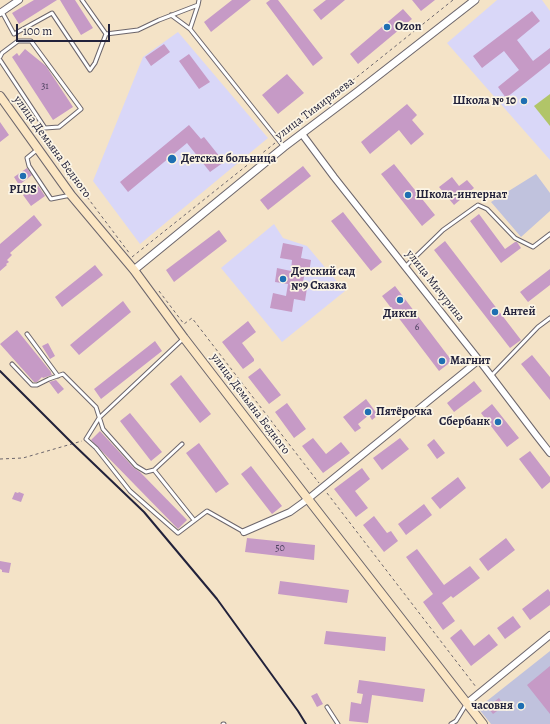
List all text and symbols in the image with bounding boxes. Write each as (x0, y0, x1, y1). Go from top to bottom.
scale bar (18, 16, 112, 42)
place label: Ozon (395, 20, 422, 34)
marker: Ozon (382, 22, 392, 32)
text: 100 m (23, 23, 52, 39)
street label: улица Тимирязева (273, 75, 357, 143)
house number: 31 (41, 81, 49, 93)
street label: улица Демьяна Бедного (10, 93, 94, 201)
place label: Школа № 10 (453, 94, 516, 108)
marker: Школа № 10 (519, 96, 529, 106)
place label: Детская больница (181, 152, 276, 166)
marker: Детская больница (166, 153, 178, 165)
marker: PLUS (18, 171, 28, 181)
place label: PLUS (9, 183, 37, 197)
place label: Школа-интернат (416, 188, 507, 202)
marker: Школа-интернат (403, 190, 413, 200)
street label: улица Мичурина (403, 247, 467, 325)
place label: Детский сад №9 Сказка (291, 265, 355, 293)
marker: Детский сад №9 Сказка (278, 274, 288, 284)
marker: Дикси (395, 295, 405, 305)
place label: Антей (503, 305, 535, 319)
place label: Дикси (383, 307, 417, 321)
marker: Антей (490, 307, 500, 317)
house number: 6 (415, 322, 419, 334)
street label: улица Демьяна Бедного (207, 351, 293, 457)
place label: Магнит (450, 354, 491, 368)
marker: Магнит (437, 356, 447, 366)
place label: Пятёрочка (376, 405, 432, 419)
marker: Пятёрочка (363, 407, 373, 417)
place label: Сбербанк (439, 415, 490, 429)
marker: Сбербанк (493, 417, 503, 427)
house number: 50 (275, 543, 285, 555)
place label: часовня (471, 699, 513, 713)
marker: часовня (516, 701, 526, 711)

